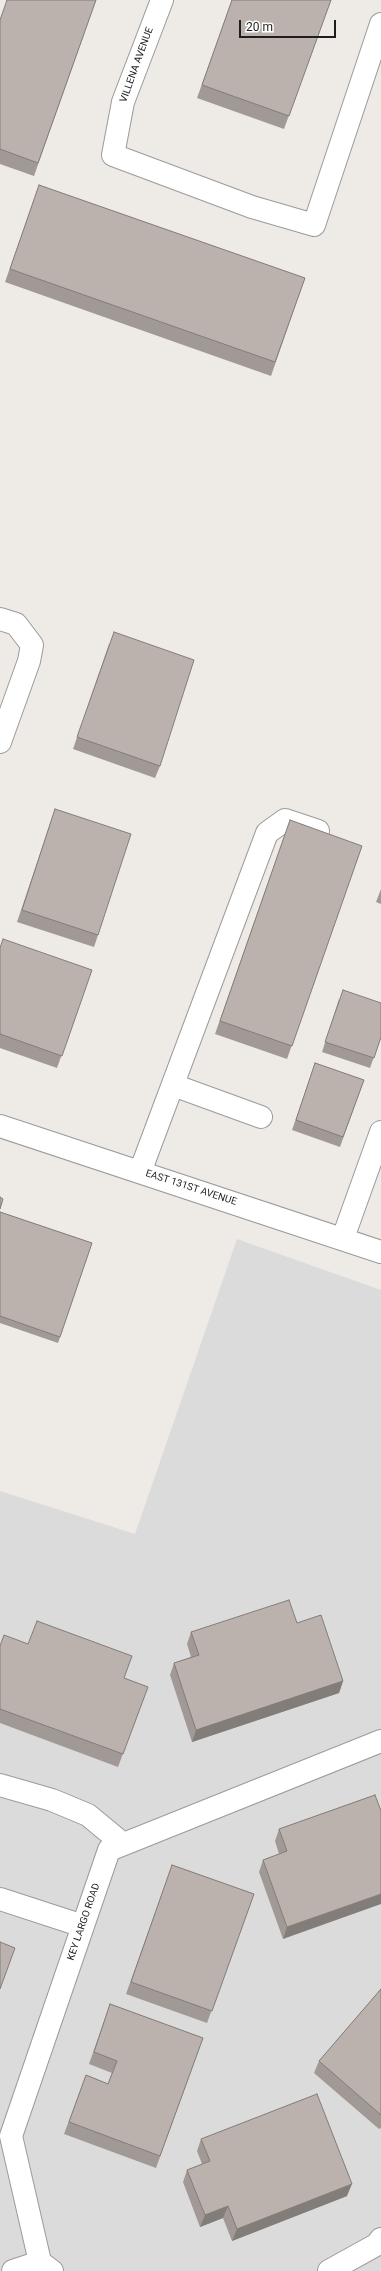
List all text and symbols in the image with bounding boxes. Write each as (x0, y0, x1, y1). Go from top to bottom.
scale bar (241, 12, 338, 38)
text: 20 m (246, 20, 273, 34)
street label: VILLENA AVENUE (118, 26, 156, 104)
street label: EAST 131ST AVENUE (144, 1168, 238, 1208)
street label: KEY LARGO ROAD (65, 1882, 103, 1962)

